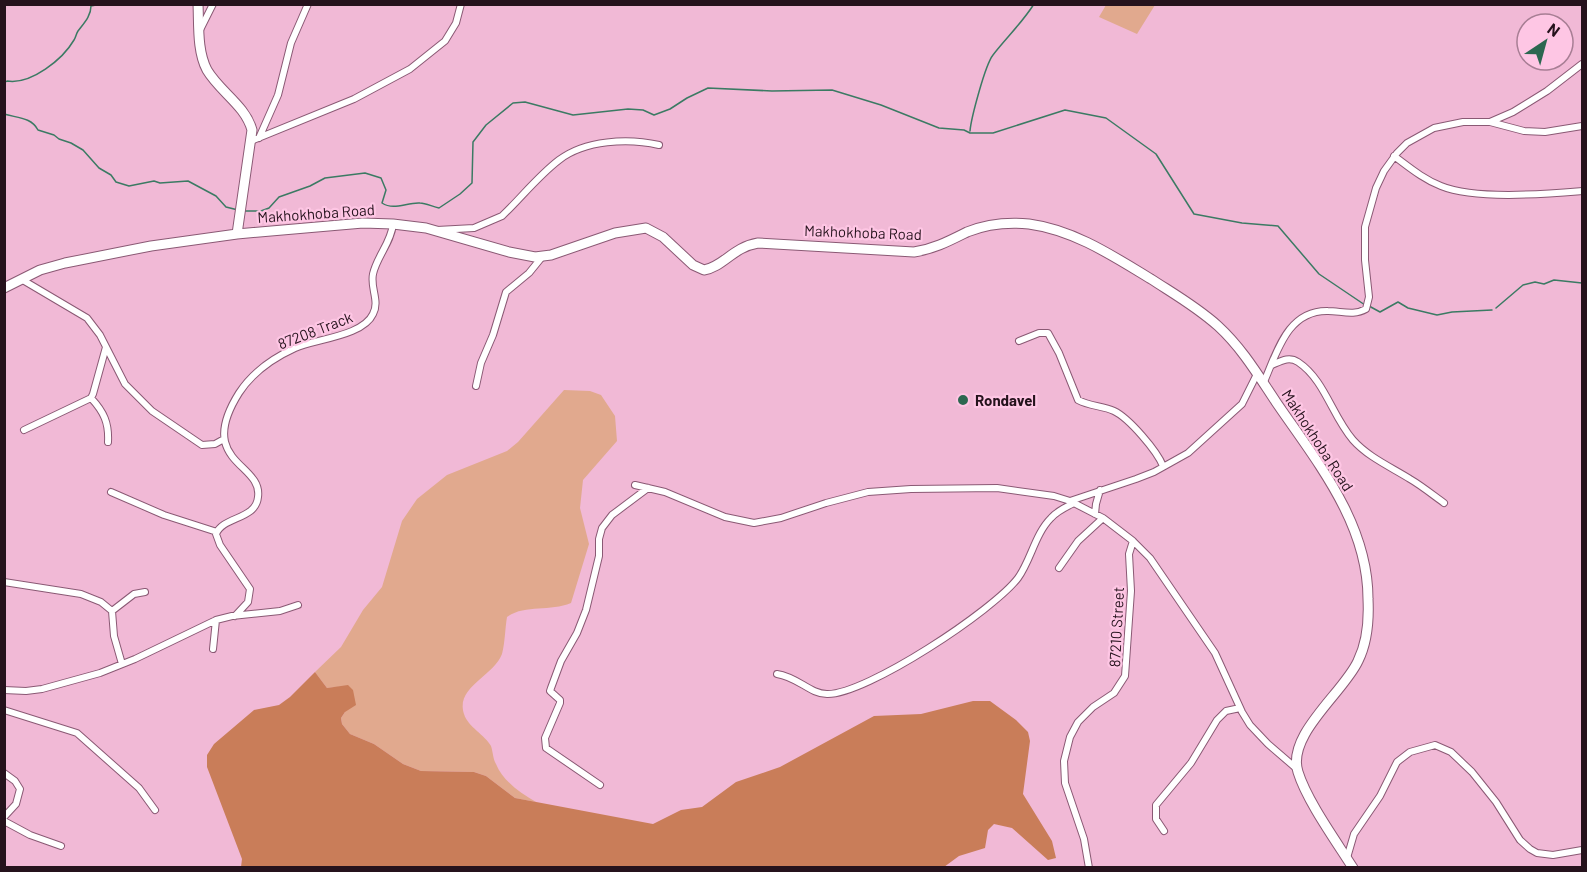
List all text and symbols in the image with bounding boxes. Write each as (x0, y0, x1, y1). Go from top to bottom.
north arrow (1515, 12, 1575, 72)
text: N (1544, 19, 1564, 40)
street label: Makhokhoba Road (257, 200, 375, 226)
street label: Makhokhoba Road (804, 221, 922, 243)
street label: 87208 Track (275, 307, 355, 352)
street label: Makhokhoba Road (1278, 386, 1358, 494)
place label: Rondavel (975, 391, 1036, 409)
marker: Rondavel (956, 393, 970, 407)
street label: 87210 Street (1105, 586, 1127, 668)

